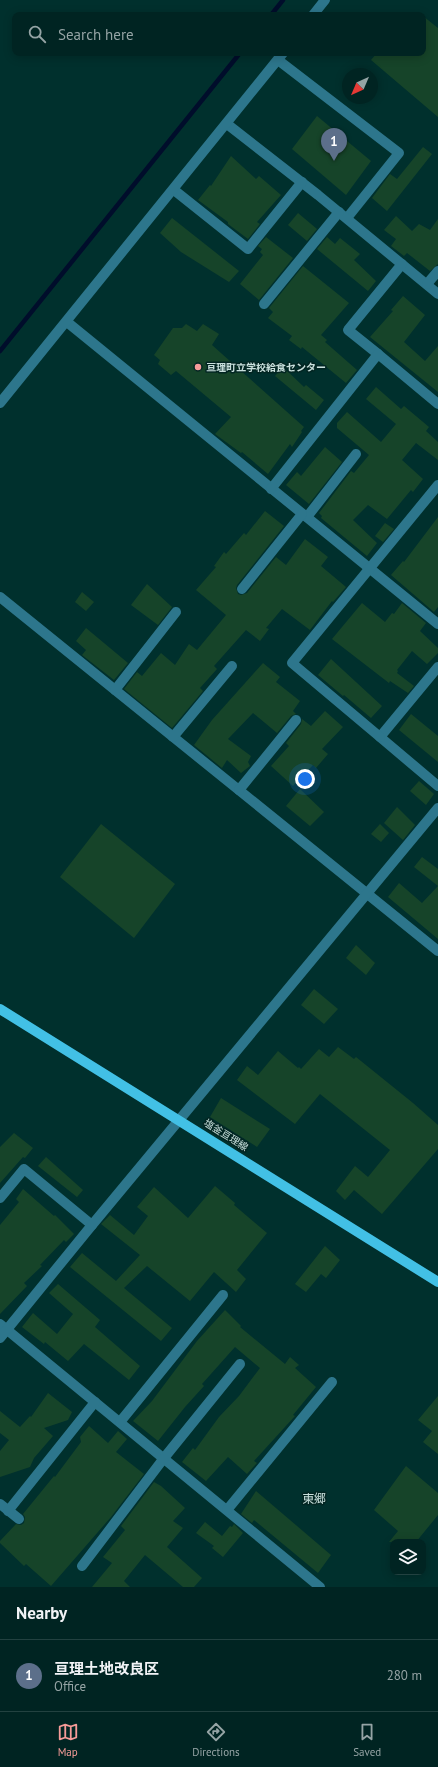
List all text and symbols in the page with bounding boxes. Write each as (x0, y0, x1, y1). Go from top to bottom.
search box (12, 12, 426, 56)
icon: search (26, 23, 48, 45)
text: Search here (58, 25, 134, 44)
north arrow (342, 68, 378, 104)
pin: 1 (321, 128, 347, 161)
place label: 亘理町立学校給食センター (206, 361, 326, 374)
marker: 亘理町立学校給食センター (193, 362, 203, 372)
your location (295, 769, 315, 789)
street label: 塩釜亘理線 (201, 1116, 251, 1154)
district label: 東郷 (302, 1491, 326, 1506)
map controls (390, 1539, 426, 1575)
button: layers (390, 1539, 426, 1575)
text: Nearby (16, 1602, 67, 1624)
text: 亘理土地改良区 (54, 1659, 159, 1678)
text: 1 (25, 1667, 33, 1684)
text: 280 m (387, 1667, 422, 1684)
text: Office (54, 1678, 86, 1695)
tab: Map (57, 1721, 79, 1759)
tab: Directions (192, 1721, 240, 1759)
tab: Saved (353, 1721, 381, 1759)

